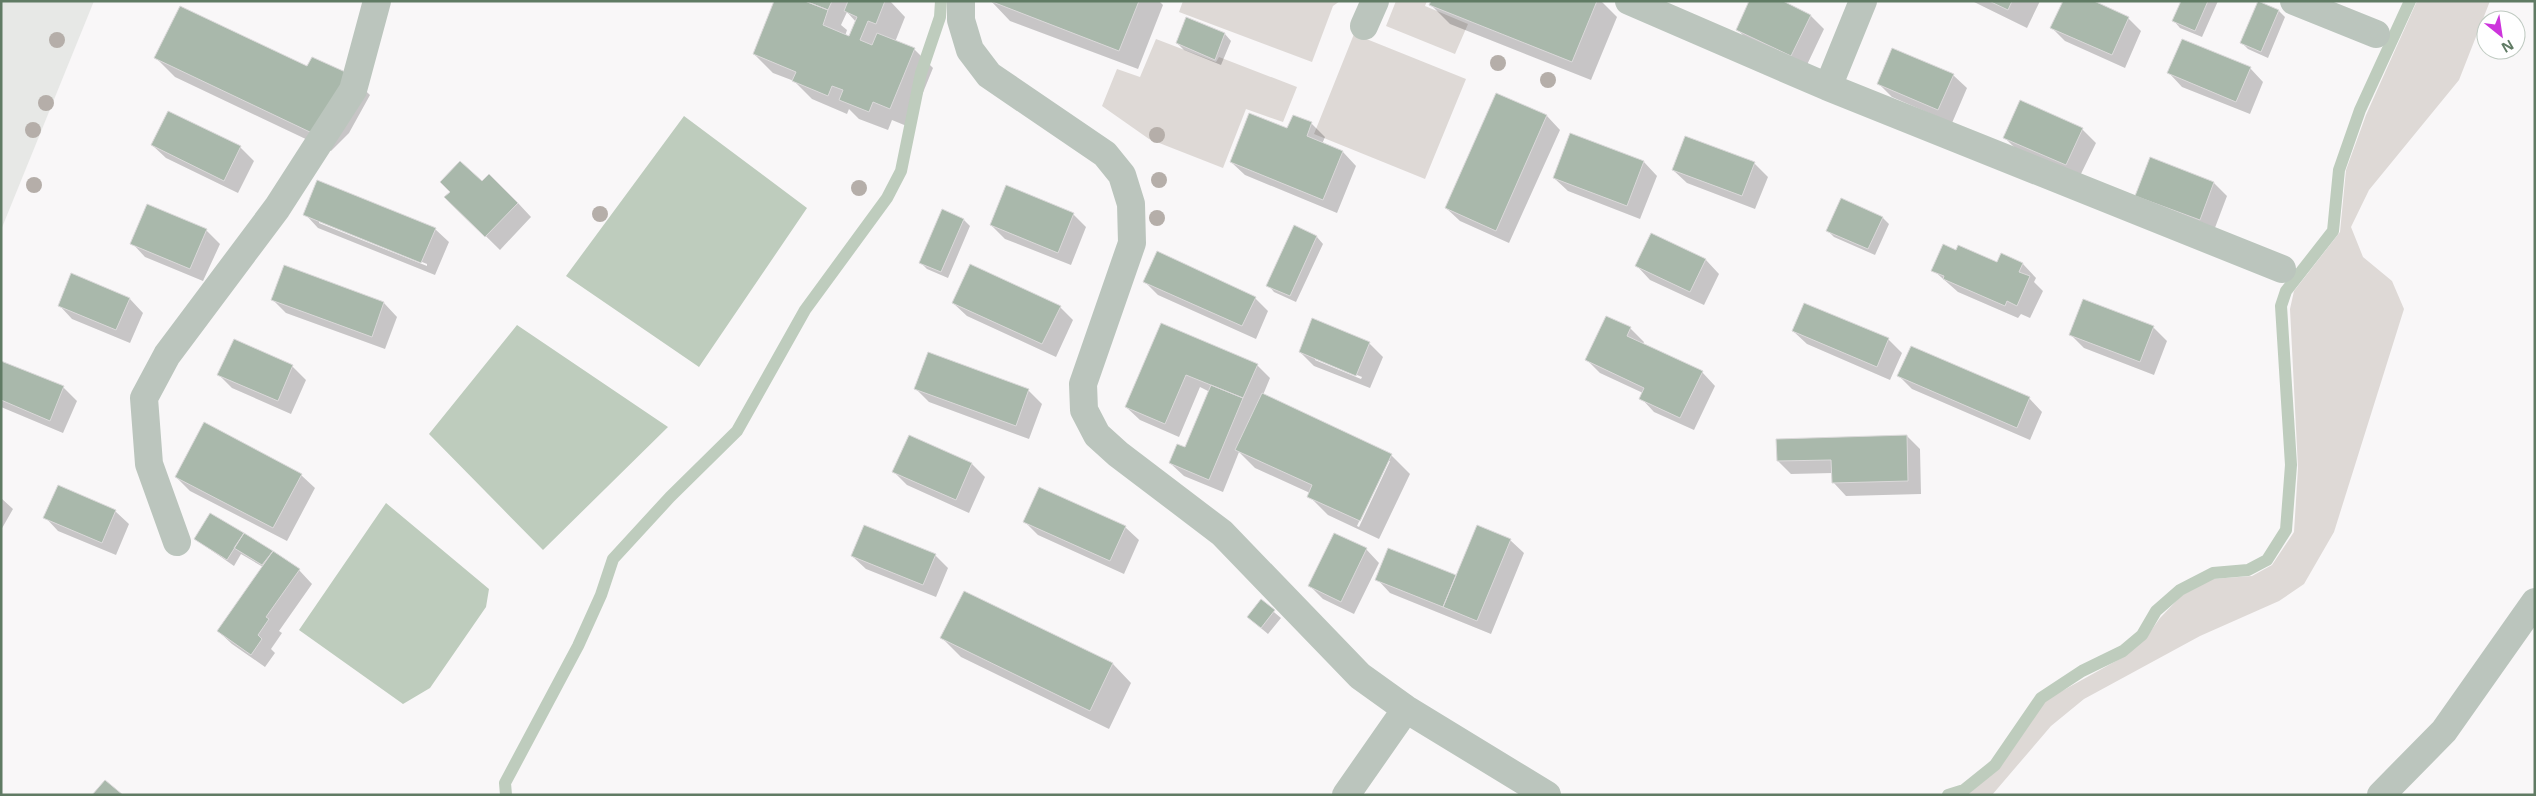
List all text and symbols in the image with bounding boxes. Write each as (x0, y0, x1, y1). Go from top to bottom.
north arrow (2476, 10, 2526, 60)
text: N (2498, 36, 2517, 58)

